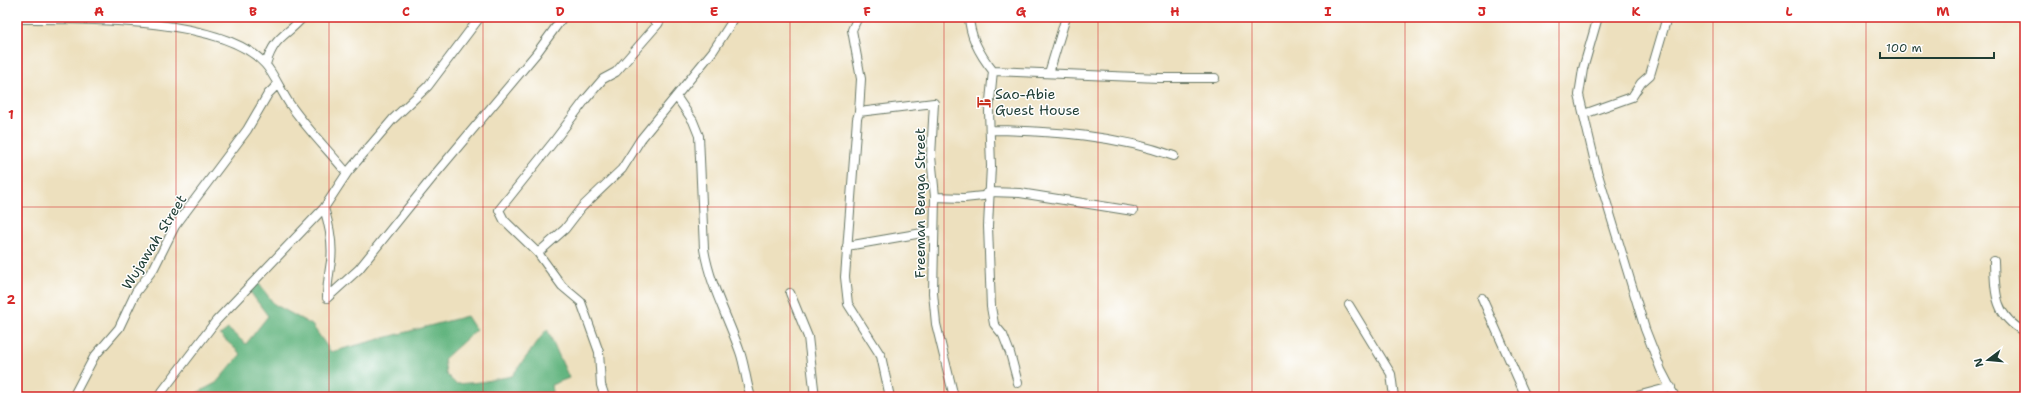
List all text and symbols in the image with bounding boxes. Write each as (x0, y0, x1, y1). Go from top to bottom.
text: A (94, 3, 104, 20)
text: B (249, 3, 257, 20)
text: C (402, 3, 410, 20)
text: D (555, 3, 565, 20)
text: E (710, 3, 719, 20)
text: F (863, 3, 871, 20)
text: G (1016, 3, 1027, 20)
text: H (1170, 3, 1180, 20)
text: I (1324, 3, 1332, 20)
text: J (1478, 3, 1486, 20)
text: K (1632, 3, 1641, 20)
text: L (1785, 3, 1793, 20)
text: M (1936, 3, 1950, 20)
scale bar (1880, 34, 1994, 60)
text: 100 m (1886, 40, 1922, 56)
place label: Sao-Abie Guest House (995, 85, 1080, 119)
hotel icon: Sao-Abie Guest House (976, 94, 992, 110)
text: 1 (8, 106, 14, 123)
street label: Freeman Benga Street (911, 128, 929, 278)
street label: Wujawah Street (118, 191, 190, 293)
text: 2 (6, 291, 16, 308)
north arrow (1968, 340, 2008, 380)
text: N (1970, 356, 1987, 369)

